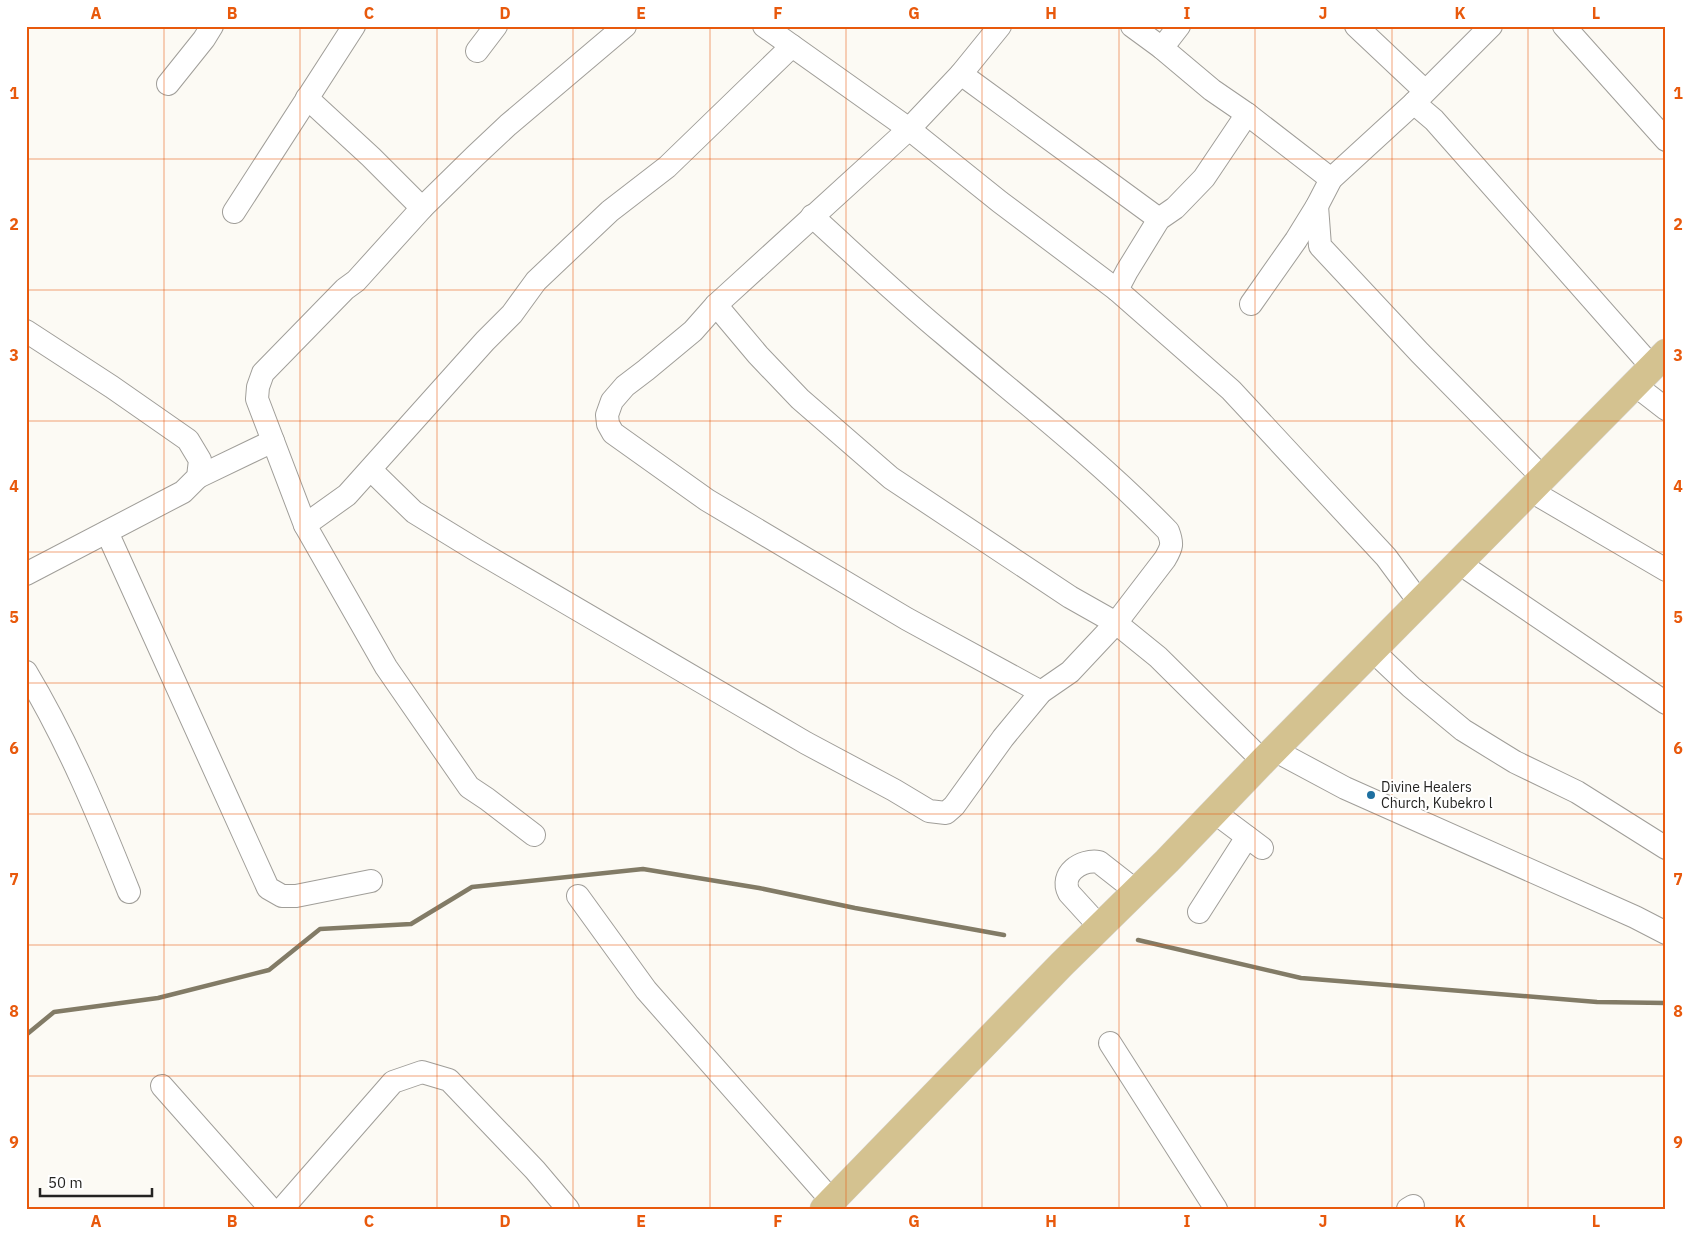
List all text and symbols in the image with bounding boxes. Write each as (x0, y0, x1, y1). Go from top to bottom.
text: A (91, 3, 102, 23)
text: B (227, 3, 238, 23)
text: C (364, 3, 374, 23)
text: D (499, 3, 511, 23)
text: E (636, 3, 646, 23)
text: F (773, 3, 783, 23)
text: G (908, 3, 920, 23)
text: H (1045, 3, 1057, 23)
text: I (1184, 3, 1191, 23)
text: J (1319, 3, 1327, 23)
text: K (1454, 3, 1466, 23)
text: L (1592, 3, 1600, 23)
text: 1 (9, 83, 19, 103)
text: 1 (1673, 83, 1683, 103)
text: 2 (9, 214, 19, 234)
text: 2 (1673, 214, 1683, 234)
text: 3 (9, 345, 19, 365)
text: 3 (1673, 345, 1683, 365)
text: 4 (9, 476, 19, 496)
text: 4 (1673, 476, 1683, 496)
text: 5 (9, 607, 19, 627)
text: 5 (1673, 607, 1683, 627)
text: 6 (9, 738, 19, 758)
text: 6 (1673, 738, 1683, 758)
place label: Divine Healers Church, Kubekro l (1381, 778, 1493, 812)
marker: Divine Healers Church, Kubekro l (1365, 789, 1377, 801)
text: 7 (9, 869, 19, 889)
text: 7 (1673, 869, 1683, 889)
text: 8 (9, 1001, 19, 1021)
text: 8 (1673, 1001, 1683, 1021)
text: 9 (9, 1132, 19, 1152)
text: 9 (1673, 1132, 1683, 1152)
scale bar (40, 1165, 152, 1197)
text: 50 m (48, 1173, 83, 1192)
text: A (91, 1211, 102, 1231)
text: B (227, 1211, 238, 1231)
text: C (364, 1211, 374, 1231)
text: D (499, 1211, 511, 1231)
text: E (636, 1211, 646, 1231)
text: F (773, 1211, 783, 1231)
text: G (908, 1211, 920, 1231)
text: H (1045, 1211, 1057, 1231)
text: I (1184, 1211, 1191, 1231)
text: J (1319, 1211, 1327, 1231)
text: K (1454, 1211, 1466, 1231)
text: L (1592, 1211, 1600, 1231)

